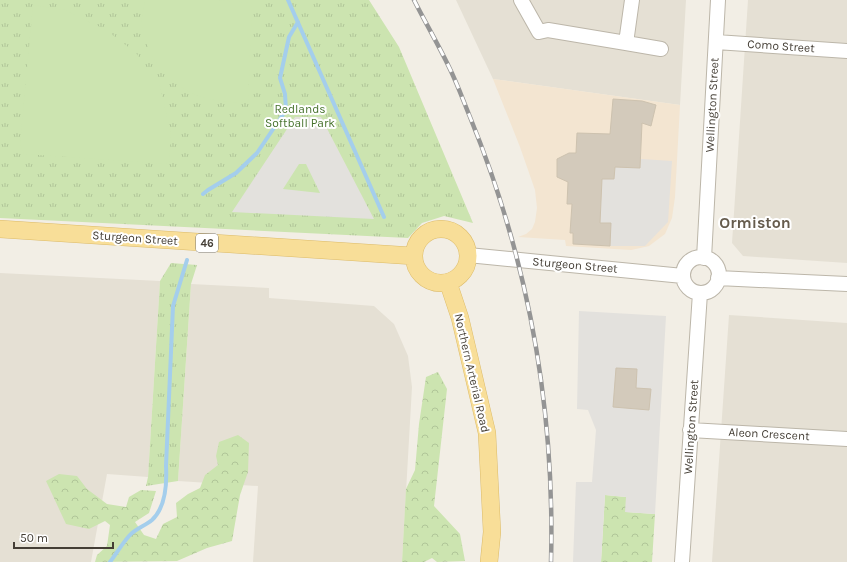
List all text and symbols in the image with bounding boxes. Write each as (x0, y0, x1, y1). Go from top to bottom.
street label: Como Street (747, 37, 816, 55)
street label: Wellington Street (703, 57, 721, 153)
park label: Redlands Softball Park (265, 102, 335, 130)
district label: Ormiston (719, 213, 791, 232)
street label: Sturgeon Street (92, 228, 179, 248)
road number: 46 (196, 234, 218, 252)
street label: Sturgeon Street (532, 254, 619, 276)
street label: Northern Arterial Road (451, 312, 493, 434)
street label: Wellington Street (681, 379, 701, 475)
street label: Aleon Crescent (728, 425, 810, 443)
scale bar (14, 524, 113, 550)
text: 50 m (20, 531, 48, 545)

